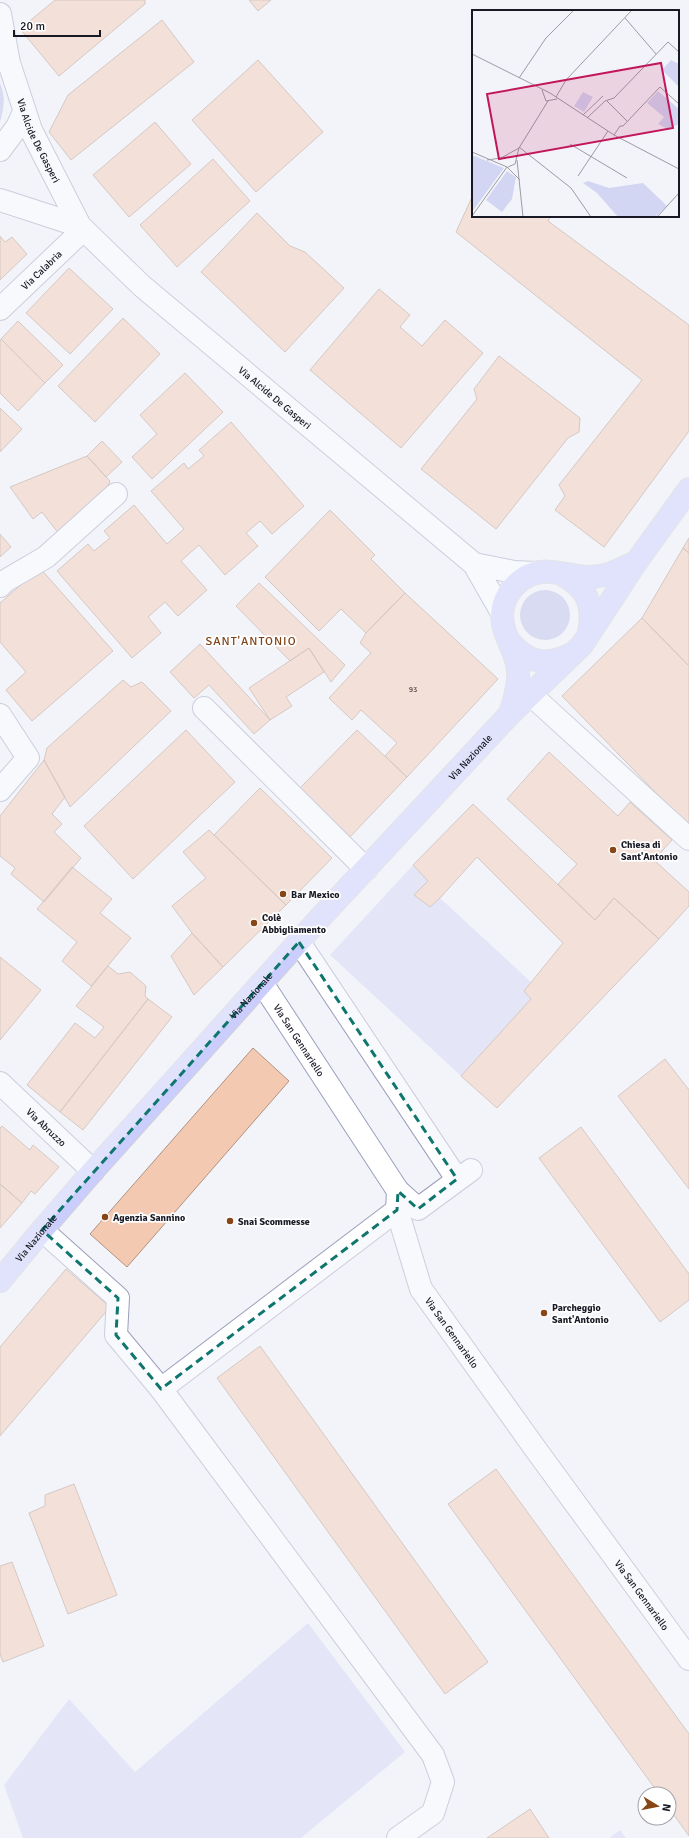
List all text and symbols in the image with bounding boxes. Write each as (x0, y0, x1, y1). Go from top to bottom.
inset map (472, 10, 679, 217)
scale bar (14, 12, 100, 38)
text: 20 m (20, 19, 45, 34)
street label: Via Alcide De Gasperi (14, 97, 62, 185)
street label: Via Calabria (19, 248, 65, 293)
street label: Via Alcide De Gasperi (236, 364, 313, 432)
district label: SANT'ANTONIO (205, 634, 297, 649)
house number: 93 (409, 684, 417, 694)
street label: Via Nazionale (446, 732, 495, 783)
place label: Chiesa di Sant'Antonio (621, 839, 678, 863)
marker: Chiesa di Sant'Antonio (608, 845, 618, 855)
marker: Bar Mexico (278, 889, 288, 899)
place label: Bar Mexico (291, 889, 340, 901)
place label: Colè Abbigliamento (262, 912, 326, 936)
marker: Colè Abbigliamento (249, 918, 259, 928)
street label: Via Nazionale (227, 970, 275, 1022)
street label: Via San Gennariello (270, 1002, 326, 1079)
street label: Via Abruzzo (23, 1106, 68, 1149)
street label: Via Nazionale (13, 1212, 60, 1265)
marker: Agenzia Sannino (100, 1212, 110, 1222)
place label: Agenzia Sannino (113, 1212, 185, 1224)
marker: Snai Scommesse (225, 1216, 235, 1226)
place label: Snai Scommesse (238, 1216, 310, 1228)
street label: Via San Gennariello (422, 1295, 481, 1371)
place label: Parcheggio Sant'Antonio (552, 1302, 609, 1326)
marker: Parcheggio Sant'Antonio (539, 1308, 549, 1318)
street label: Via San Gennariello (612, 1558, 671, 1633)
north arrow (637, 1786, 677, 1826)
text: N (659, 1803, 673, 1813)

